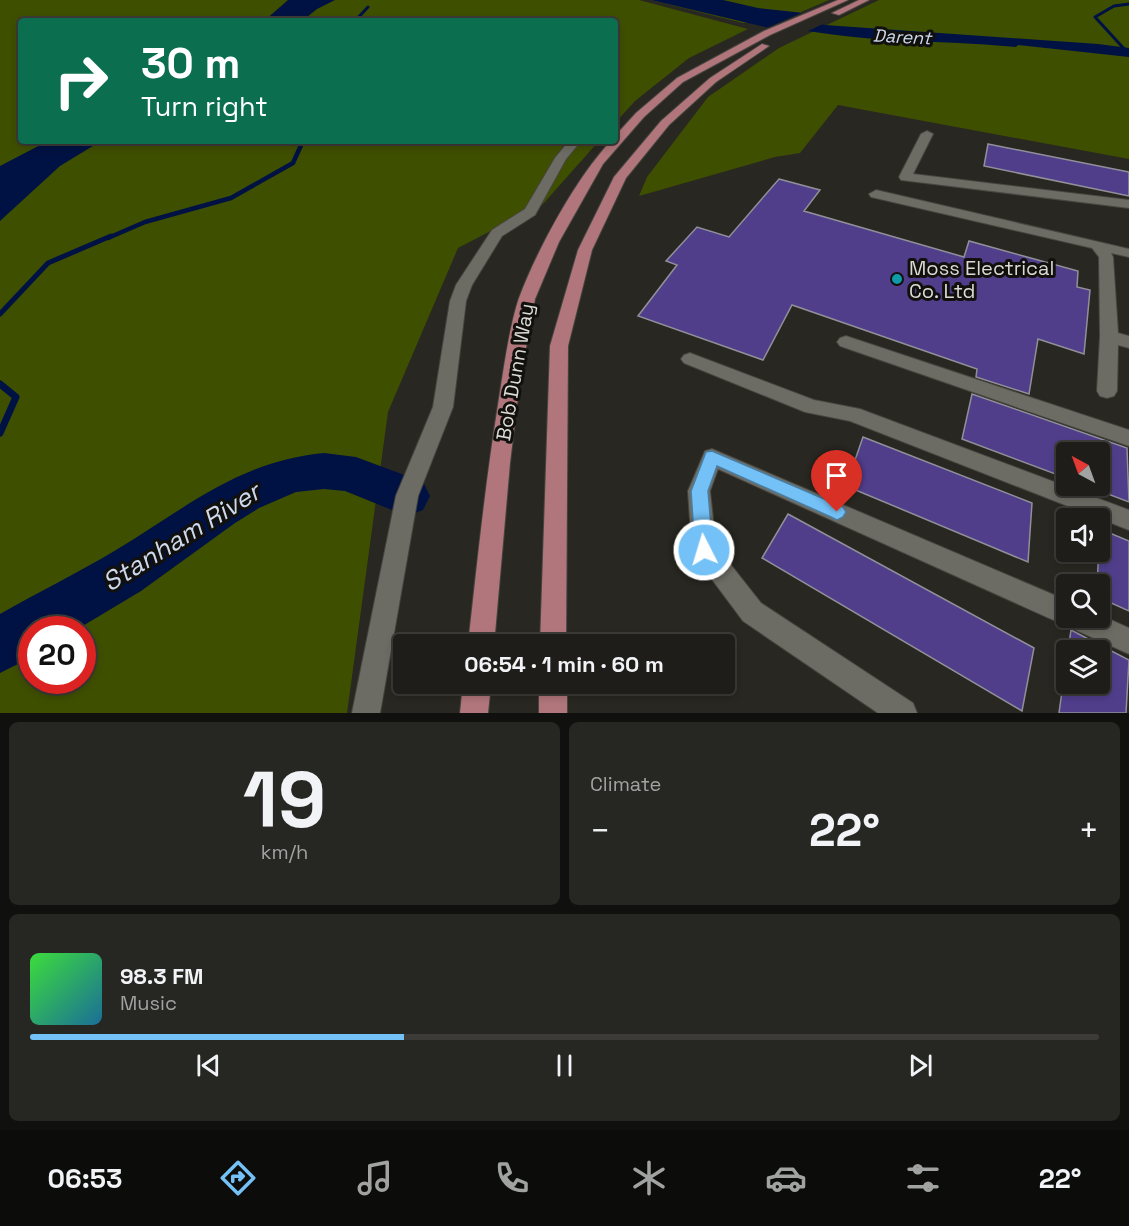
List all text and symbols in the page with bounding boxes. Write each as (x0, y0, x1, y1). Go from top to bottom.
water label: Darent (872, 23, 934, 50)
text: 30 m (141, 37, 240, 90)
icon: right (42, 42, 120, 120)
text: Turn right (141, 89, 268, 124)
place label: Moss Electrical Co. Ltd (909, 255, 1054, 304)
marker: Moss Electrical Co. Ltd (890, 272, 904, 286)
street label: Bob Dunn Way (490, 301, 540, 443)
north arrow (1056, 442, 1110, 496)
map controls (1056, 442, 1110, 694)
pin (811, 450, 862, 512)
icon: arrive (820, 459, 853, 492)
water label: Stanham River (96, 473, 269, 599)
button: sound (1056, 508, 1110, 562)
position arrow (672, 518, 736, 582)
button: search (1056, 574, 1110, 628)
speed limit sign: 20 (18, 616, 96, 694)
button: layers (1056, 640, 1110, 694)
text: 06:54 · 1 min · 60 m (464, 650, 664, 678)
text: 19 (243, 750, 326, 850)
text: Climate (590, 771, 661, 797)
text: 22° (809, 802, 880, 859)
text: − (590, 810, 610, 852)
text: + (1079, 810, 1099, 852)
text: km/h (261, 839, 308, 865)
text: 98.3 FM (120, 962, 203, 990)
text: Music (120, 990, 177, 1016)
icon: previous (192, 1049, 225, 1082)
icon: pause (548, 1049, 581, 1082)
icon: next (904, 1049, 937, 1082)
icon: directions (217, 1157, 259, 1199)
icon: music (354, 1157, 396, 1199)
icon: phone (491, 1157, 533, 1199)
icon: climate (628, 1157, 670, 1199)
icon: car (765, 1157, 807, 1199)
icon: filters (902, 1157, 944, 1199)
text: 06:53 (47, 1161, 122, 1196)
text: 22° (1039, 1161, 1081, 1196)

